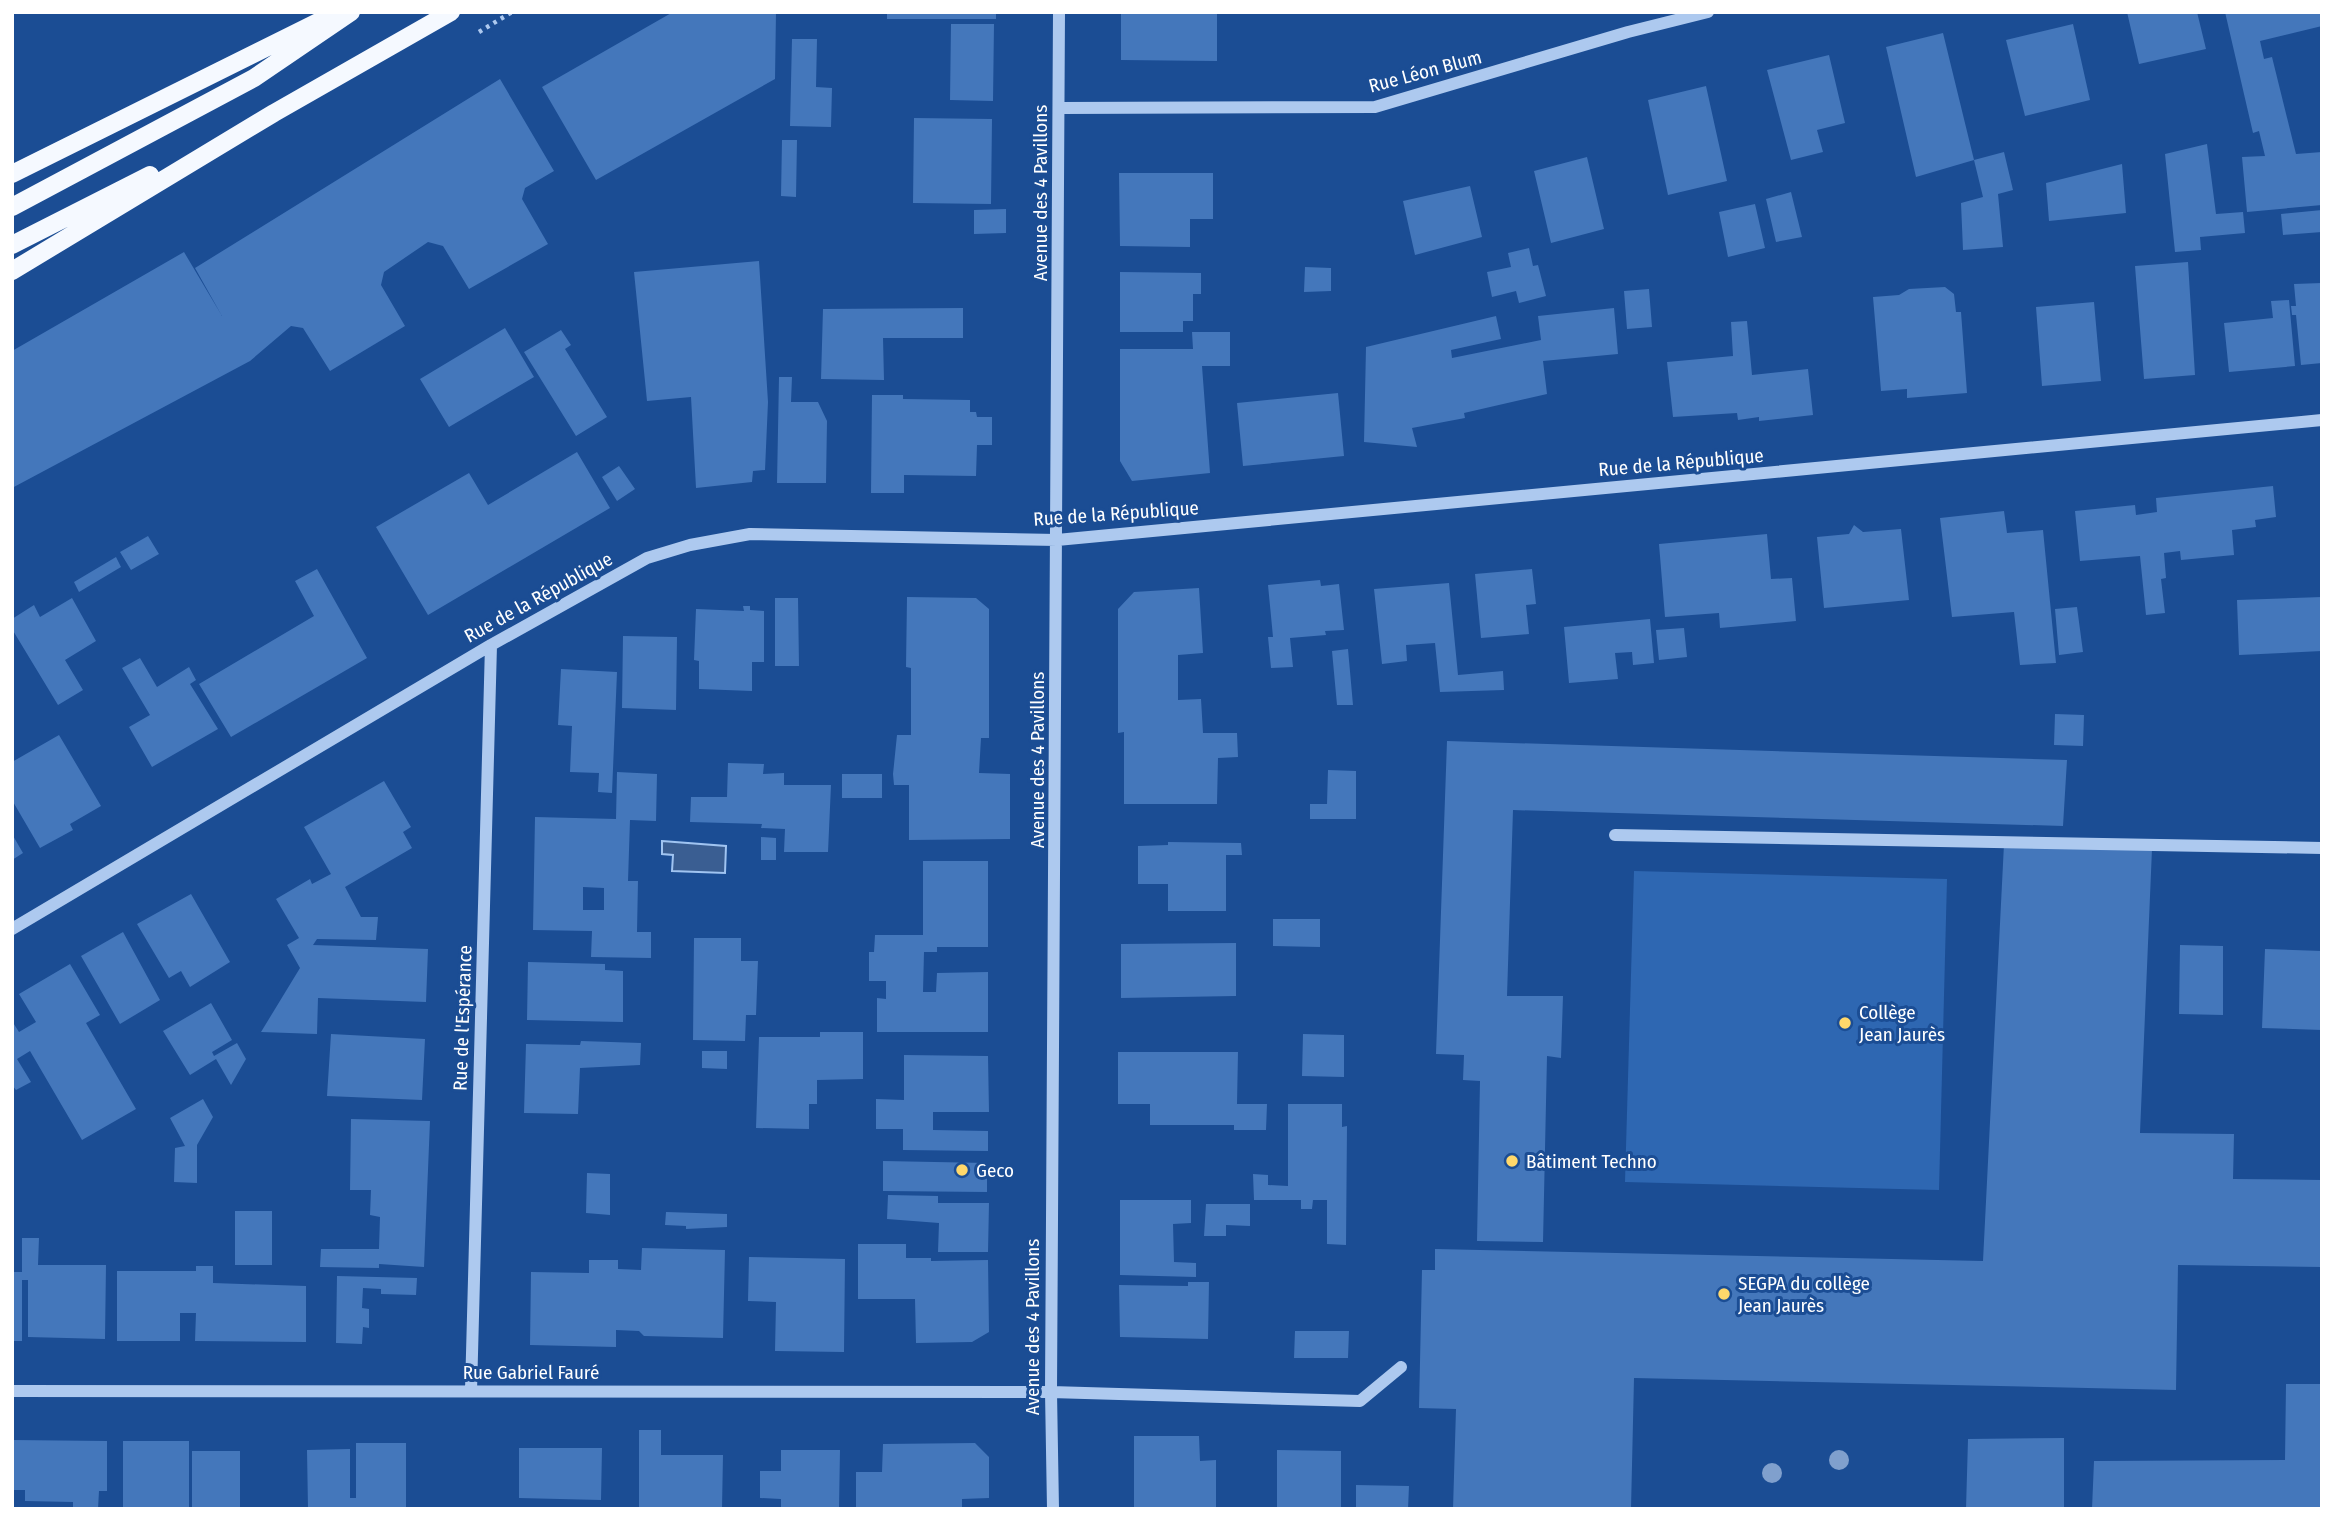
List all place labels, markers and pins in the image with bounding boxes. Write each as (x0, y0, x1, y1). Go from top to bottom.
place label: Collège Jean Jaurès (1859, 1001, 1945, 1046)
marker: Collège Jean Jaurès (1837, 1015, 1853, 1031)
place label: Bâtiment Techno (1526, 1150, 1657, 1173)
marker: Bâtiment Techno (1504, 1153, 1520, 1169)
place label: Geco (976, 1159, 1014, 1182)
marker: Geco (954, 1162, 970, 1178)
place label: SEGPA du collège Jean Jaurès (1738, 1272, 1870, 1317)
marker: SEGPA du collège Jean Jaurès (1716, 1286, 1732, 1302)

